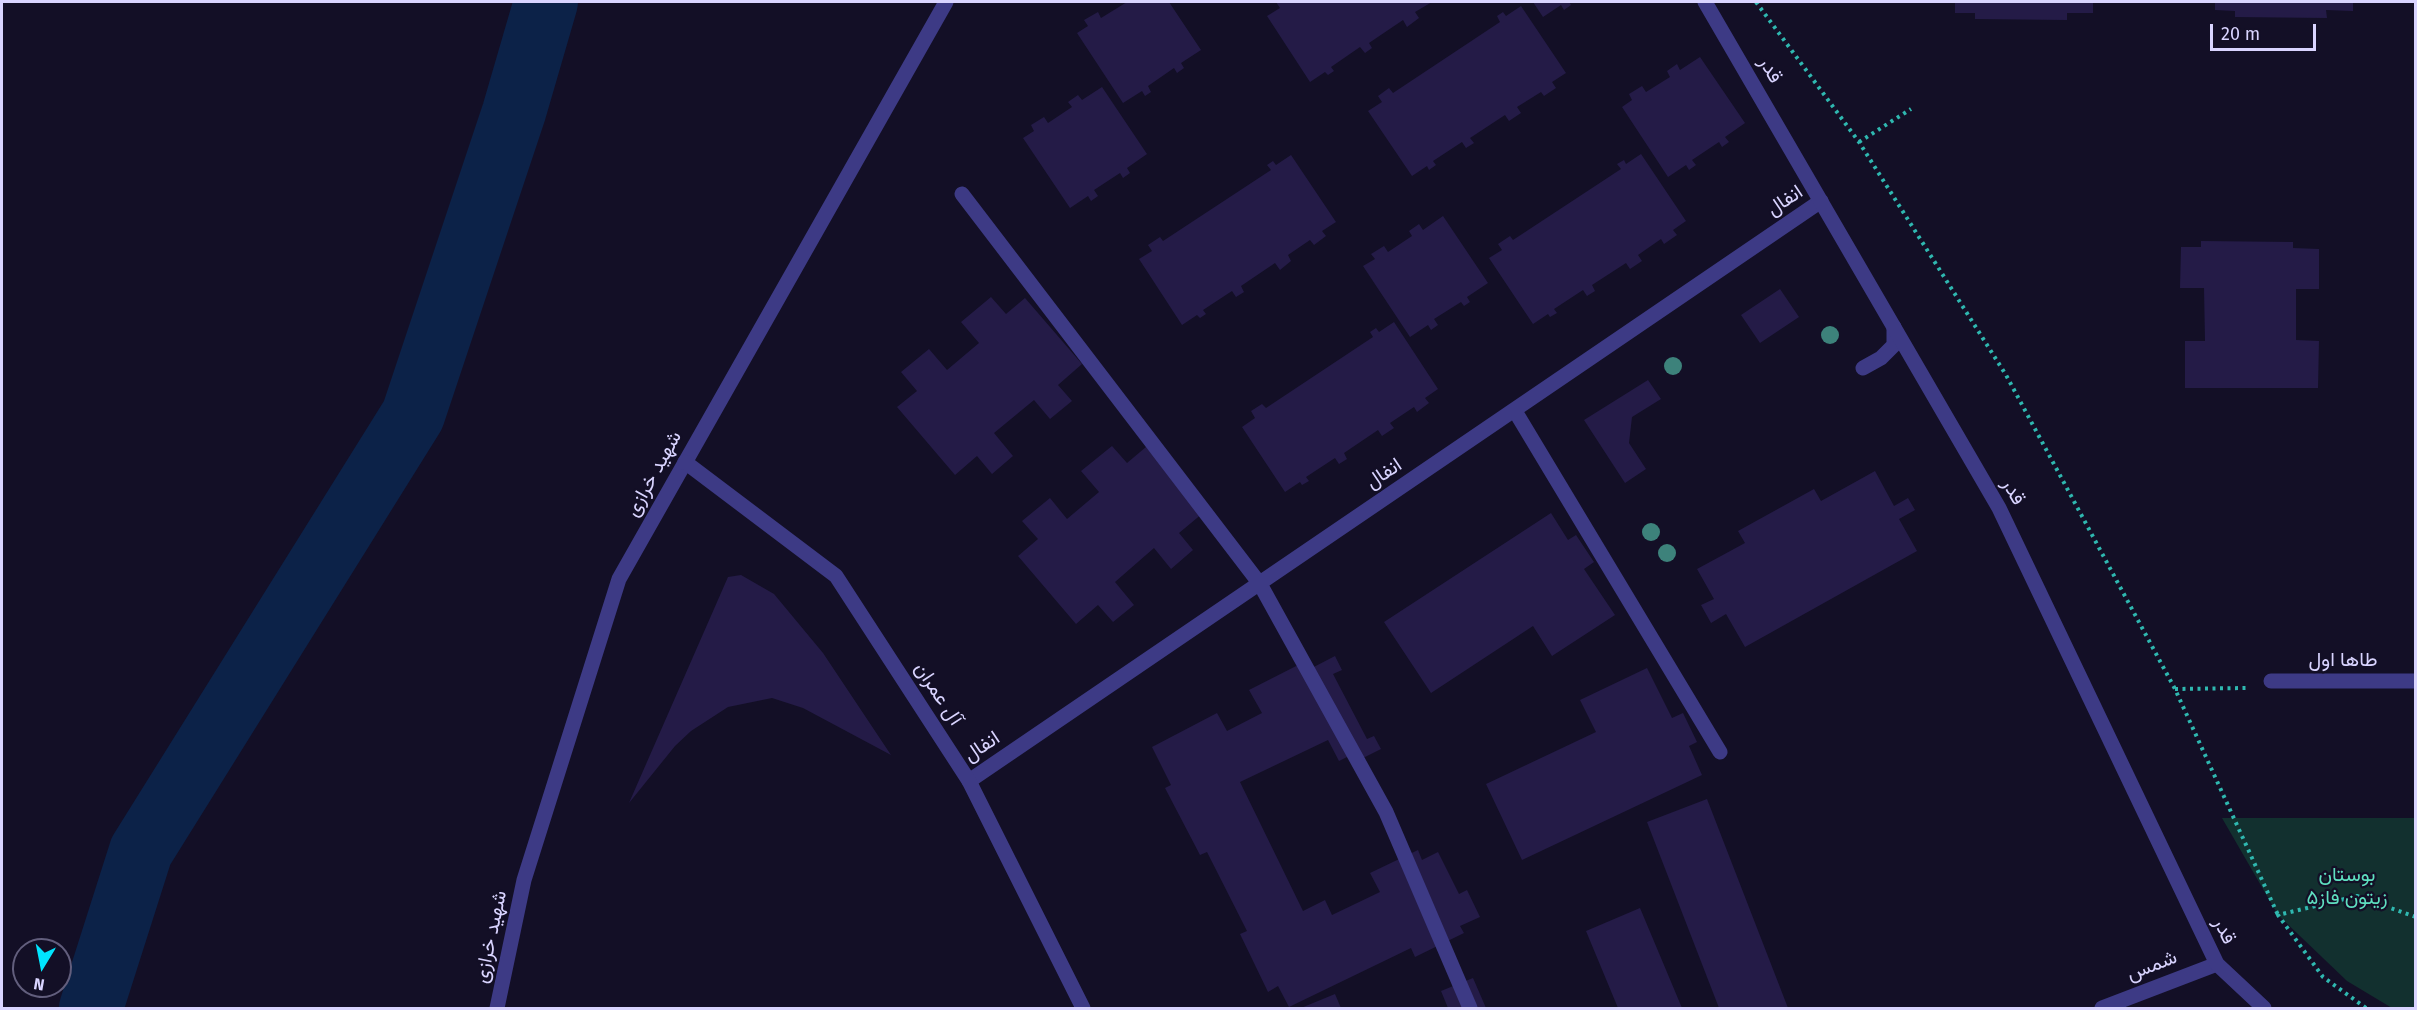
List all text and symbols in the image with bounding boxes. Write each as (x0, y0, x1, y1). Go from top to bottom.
scale bar (2213, 12, 2320, 50)
text: 20 m (2221, 23, 2260, 45)
street label: قدر (1753, 52, 1787, 88)
street label: انفال (1762, 180, 1808, 222)
street label: شهید خرازی (621, 427, 687, 521)
street label: انفال (1361, 453, 1407, 495)
street label: قدر (1996, 475, 2030, 509)
street label: طاها اول (2308, 648, 2378, 672)
street label: آل عمران (909, 658, 967, 730)
street label: انفال (959, 726, 1005, 768)
park label: بوستان زیتون فاز۵ (2307, 863, 2387, 910)
street label: شهید خرازی (469, 888, 513, 986)
street label: قدر (2207, 914, 2241, 948)
north arrow (12, 938, 72, 998)
street label: شمس (2123, 945, 2181, 987)
text: N (32, 974, 46, 995)

